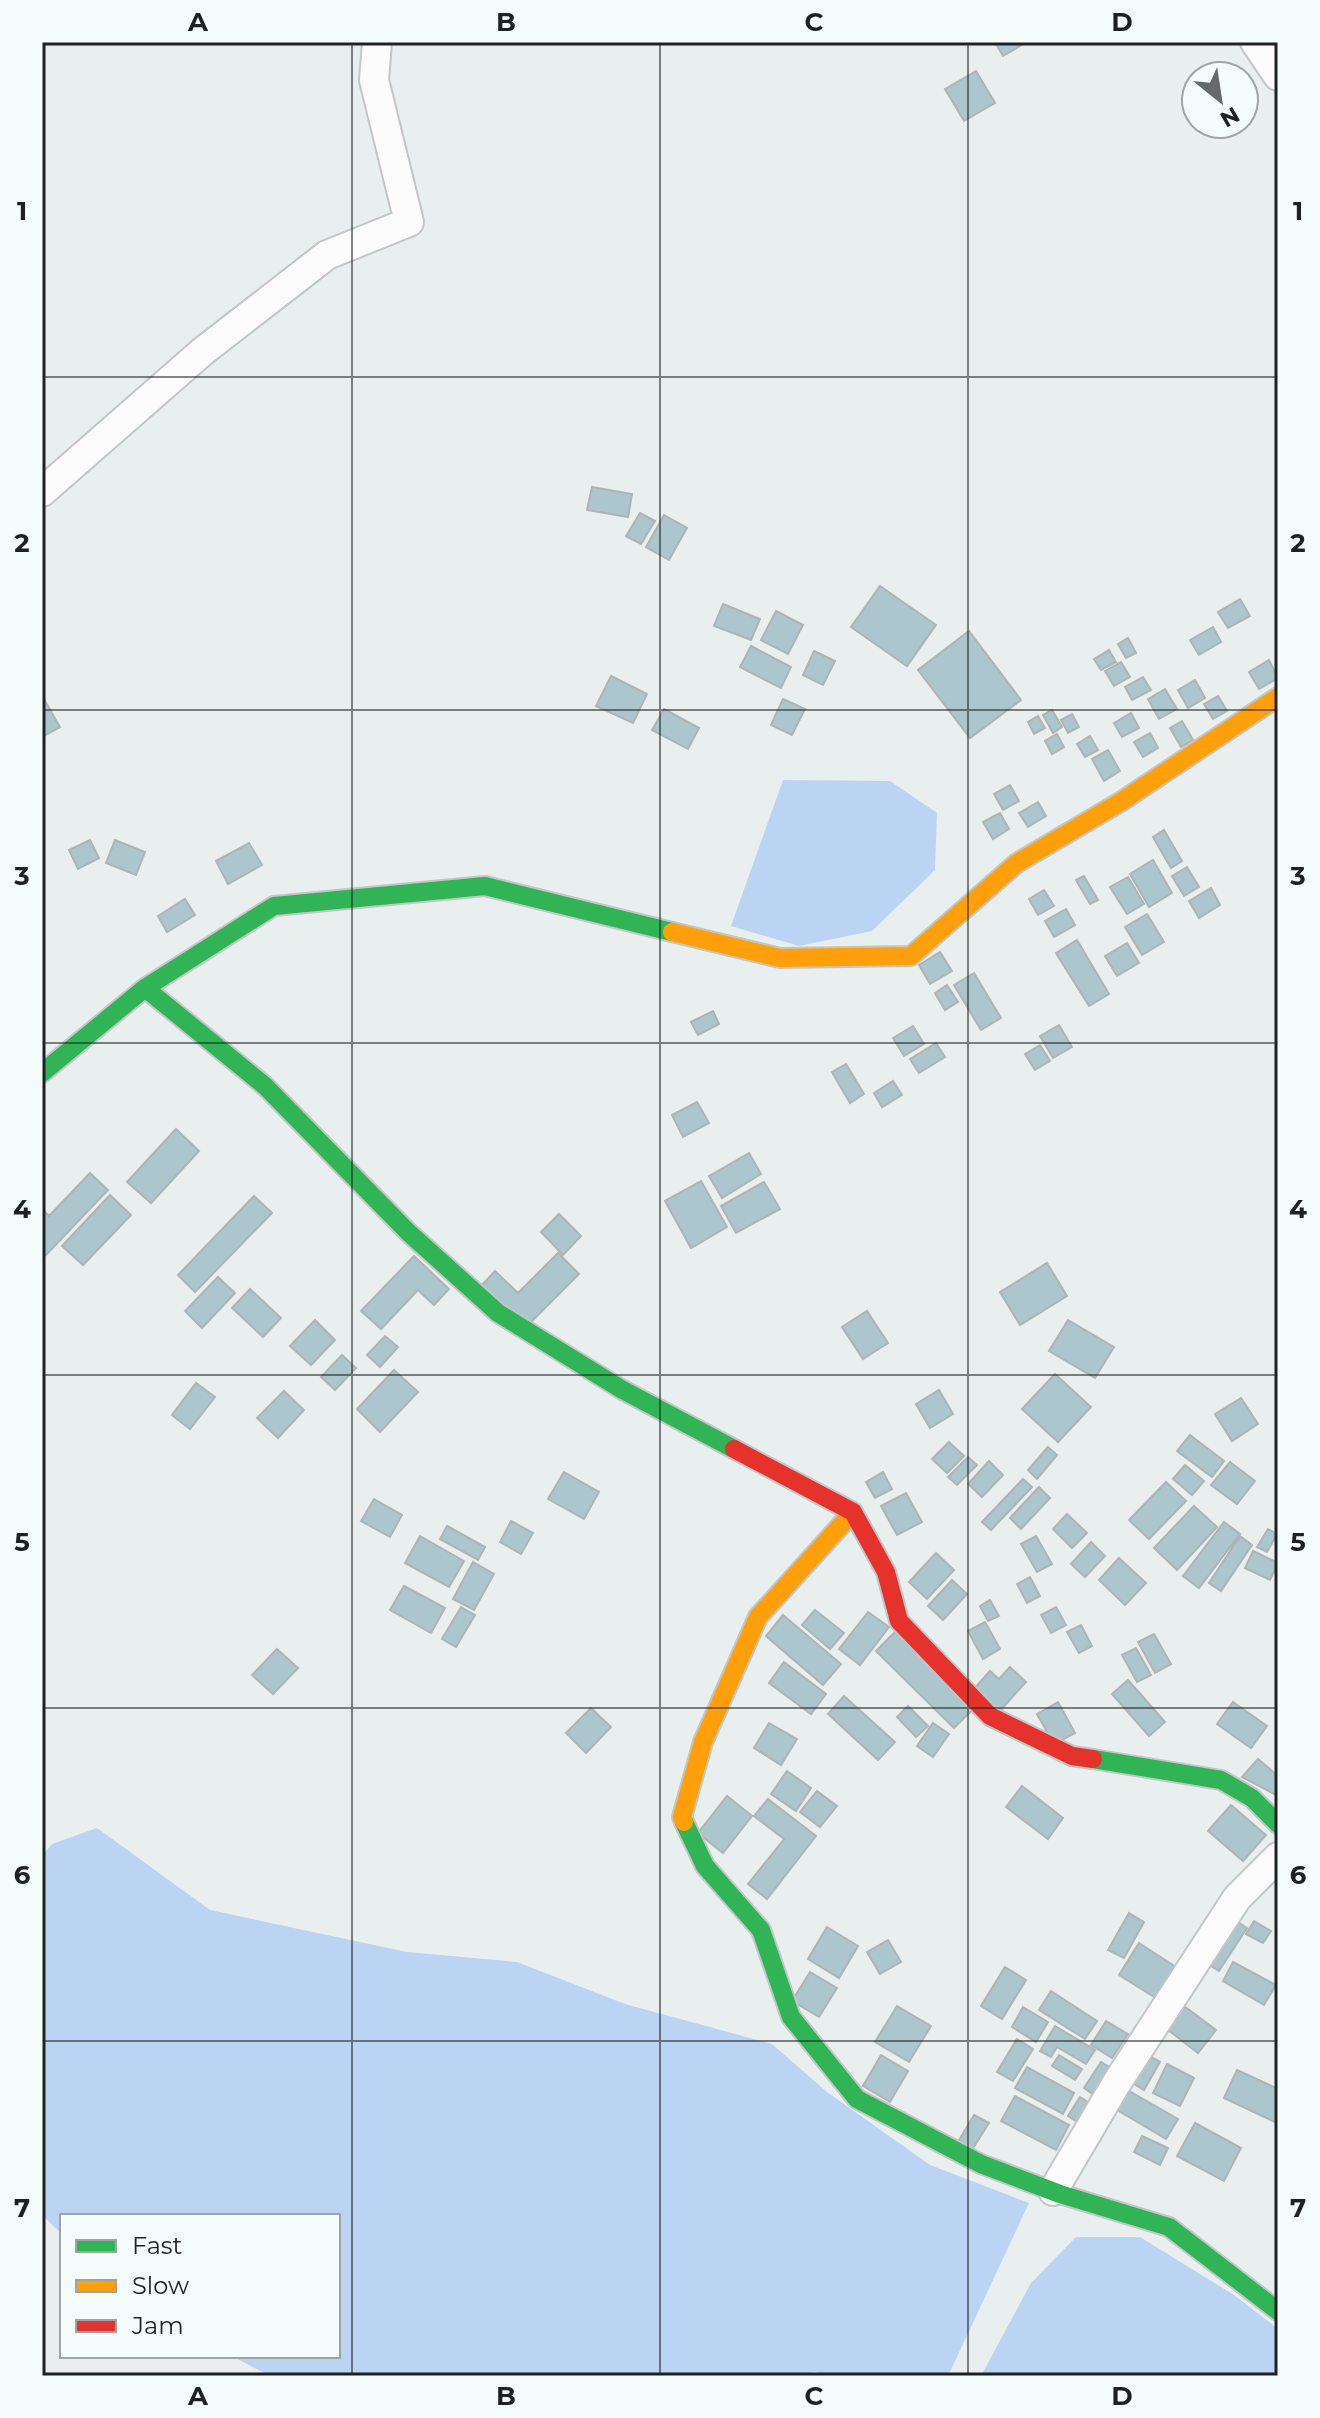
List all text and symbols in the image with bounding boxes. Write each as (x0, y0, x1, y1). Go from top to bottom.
text: A (187, 6, 209, 38)
text: B (496, 6, 516, 38)
text: C (805, 6, 824, 38)
text: D (1111, 6, 1133, 38)
north arrow (1180, 60, 1260, 140)
text: N (1215, 101, 1244, 133)
text: 1 (17, 195, 27, 227)
text: 1 (1293, 195, 1303, 227)
text: 2 (14, 527, 30, 559)
text: 2 (1290, 527, 1306, 559)
text: 3 (13, 860, 30, 892)
text: 3 (1289, 860, 1306, 892)
text: 4 (13, 1193, 31, 1225)
text: 4 (1289, 1193, 1307, 1225)
text: 5 (14, 1526, 30, 1558)
text: 5 (1290, 1526, 1306, 1558)
text: 6 (14, 1859, 31, 1891)
text: 6 (1290, 1859, 1307, 1891)
text: 7 (14, 2192, 30, 2224)
text: 7 (1290, 2192, 1306, 2224)
legend (60, 2214, 340, 2358)
text: Fast (132, 2231, 183, 2260)
text: Slow (132, 2271, 189, 2300)
text: Jam (131, 2311, 184, 2340)
text: A (187, 2380, 209, 2412)
text: B (496, 2380, 516, 2412)
text: C (805, 2380, 824, 2412)
text: D (1111, 2380, 1133, 2412)

